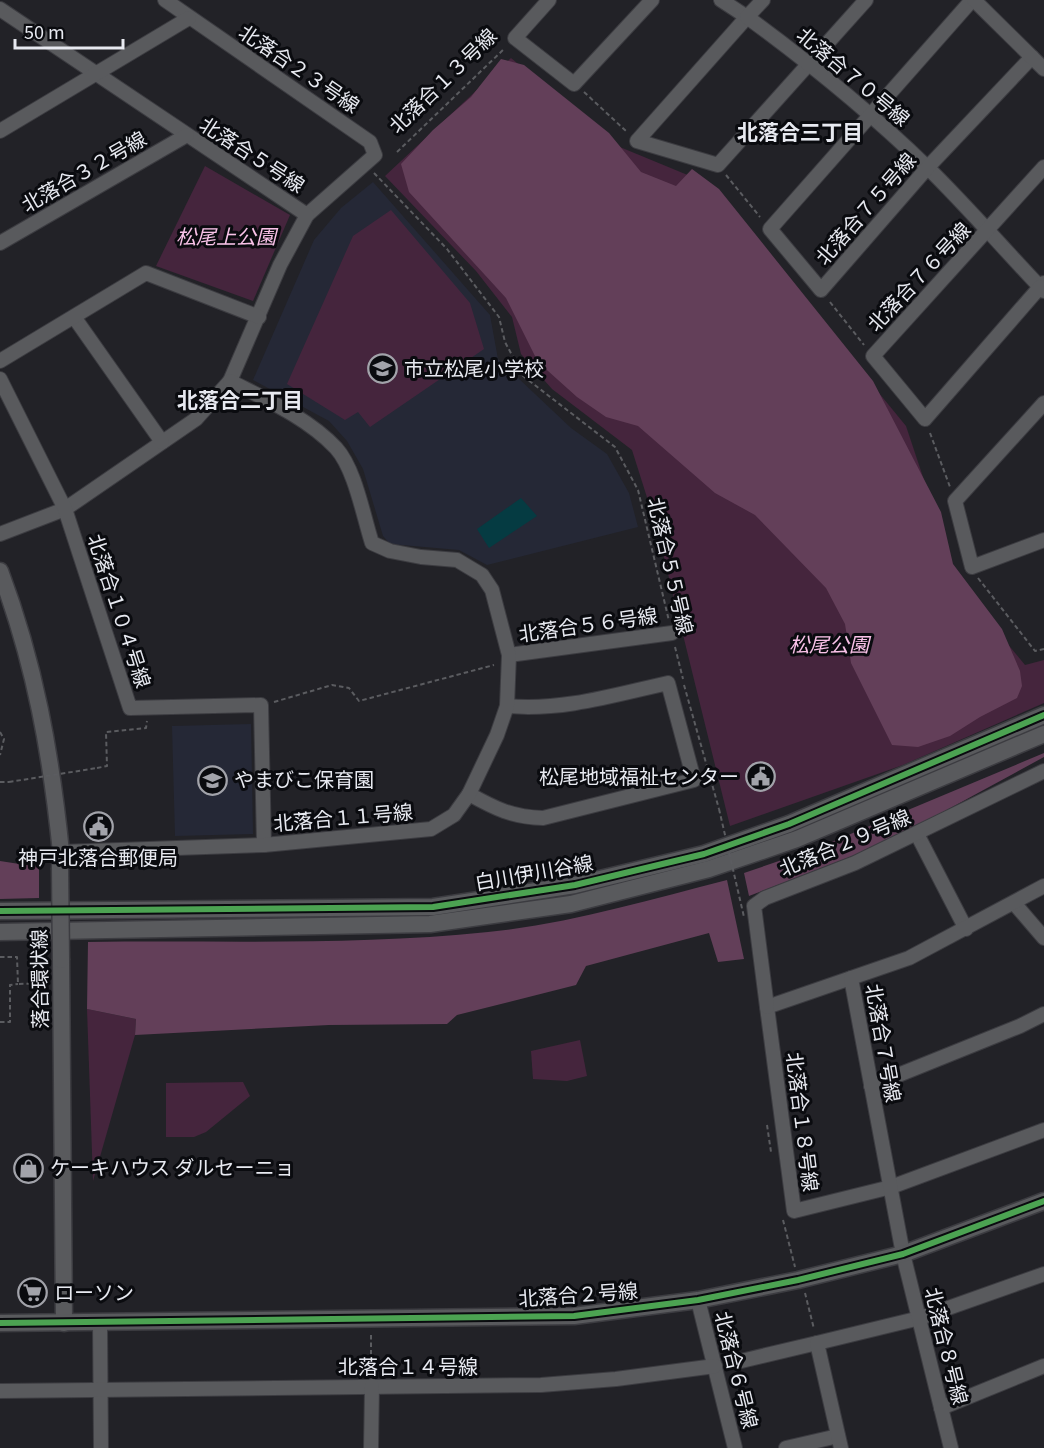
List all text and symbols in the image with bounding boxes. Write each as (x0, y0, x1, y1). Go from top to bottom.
scale bar (15, 12, 123, 50)
street label: 北落合２３号線 (234, 17, 366, 119)
text: 50 m (24, 18, 65, 44)
street label: 北落合７０号線 (791, 20, 917, 132)
street label: 北落合１３号線 (382, 21, 502, 139)
street label: 北落合５号線 (195, 109, 311, 199)
district label: 北落合三丁目 (737, 116, 863, 146)
street label: 北落合３２号線 (15, 123, 151, 218)
street label: 北落合７５号線 (808, 146, 922, 270)
street label: 北落合７６号線 (860, 215, 976, 337)
park label: 松尾上公園 (176, 221, 279, 250)
school or university icon: 市立松尾小学校 (367, 353, 399, 385)
place label: 市立松尾小学校 (404, 353, 544, 382)
district label: 北落合二丁目 (177, 384, 303, 414)
street label: 北落合５５号線 (642, 494, 701, 637)
street label: 北落合１０４号線 (82, 530, 159, 691)
street label: 北落合５６号線 (516, 599, 659, 648)
park label: 松尾公園 (789, 629, 872, 658)
place label: 松尾地域福祉センター (539, 761, 739, 790)
public building icon: 松尾地域福祉センター (744, 761, 776, 793)
school or university icon: やまびこ保育園 (197, 764, 229, 796)
place label: やまびこ保育園 (234, 764, 374, 793)
street label: 北落合１１号線 (272, 796, 414, 837)
street label: 北落合２９号線 (774, 801, 915, 882)
public building icon: 神戸北落合郵便局 (82, 811, 114, 843)
place label: 神戸北落合郵便局 (18, 842, 178, 871)
street label: 白川伊川谷線 (472, 847, 595, 896)
street label: 落合環状線 (23, 929, 54, 1029)
street label: 北落合７号線 (860, 981, 909, 1104)
street label: 北落合１８号線 (781, 1051, 826, 1193)
shop icon: ケーキハウス ダルセーニョ (13, 1152, 45, 1184)
place label: ケーキハウス ダルセーニョ (50, 1152, 294, 1181)
street label: 北落合２号線 (517, 1275, 639, 1312)
supermarket icon: ローソン (17, 1277, 49, 1309)
place label: ローソン (54, 1277, 134, 1306)
street label: 北落合８号線 (919, 1284, 976, 1407)
street label: 北落合６号線 (709, 1308, 766, 1431)
street label: 北落合１４号線 (338, 1351, 478, 1380)

